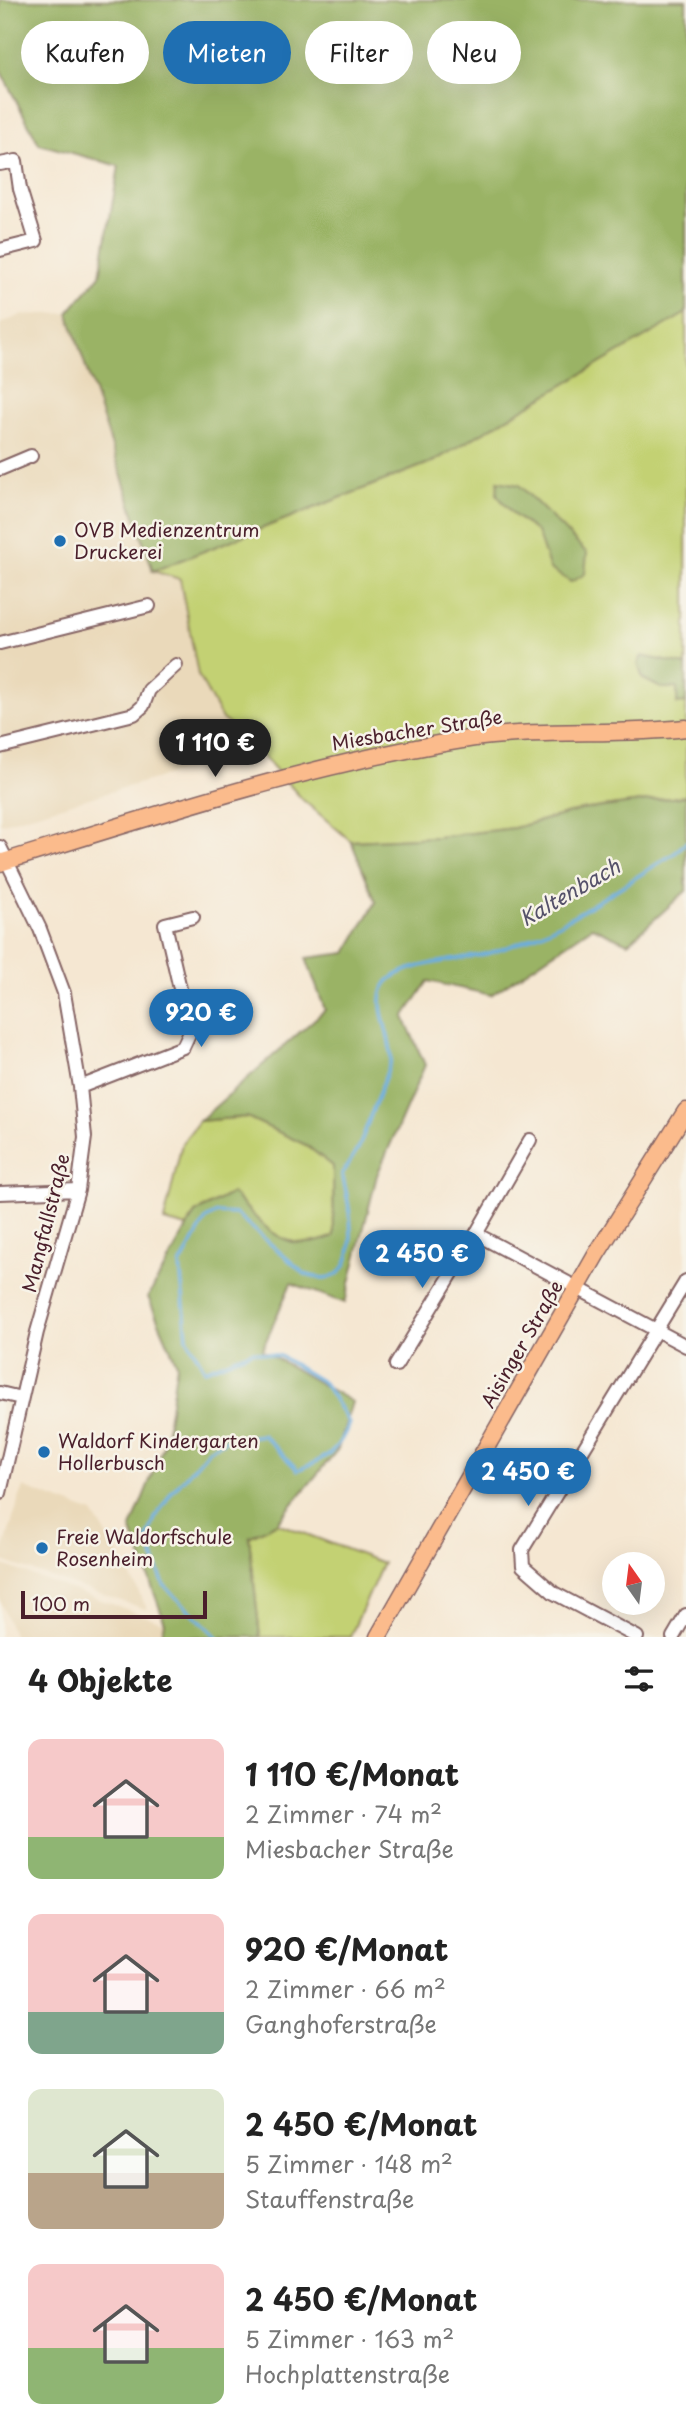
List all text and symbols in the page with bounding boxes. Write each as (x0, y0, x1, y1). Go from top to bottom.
chip: Kaufen (21, 21, 149, 84)
chip: Mieten (163, 21, 291, 84)
chip: Filter (305, 21, 413, 84)
chip: Neu (427, 21, 521, 84)
place label: OVB Medienzentrum Druckerei (74, 515, 259, 565)
marker: OVB Medienzentrum Druckerei (52, 533, 68, 549)
street label: Miesbacher Straße (329, 702, 504, 756)
pin: 1 110 € (150, 720, 280, 779)
text: 1 110 € (175, 724, 255, 759)
water label: Kaltenbach (513, 849, 626, 933)
pin: 920 € (152, 990, 250, 1049)
text: 920 € (165, 994, 237, 1029)
street label: Mangfallstraße (14, 1150, 76, 1295)
pin: 2 450 € (357, 1230, 487, 1290)
text: 2 450 € (375, 1235, 469, 1270)
street label: Aisinger Straße (473, 1274, 569, 1413)
place label: Waldorf Kindergarten Hollerbusch (58, 1426, 259, 1476)
marker: Waldorf Kindergarten Hollerbusch (36, 1444, 52, 1460)
pin: 2 450 € (463, 1448, 593, 1508)
text: 2 450 € (481, 1453, 575, 1488)
place label: Freie Waldorfschule Rosenheim (56, 1522, 232, 1572)
marker: Freie Waldorfschule Rosenheim (34, 1540, 50, 1556)
north arrow (602, 1552, 665, 1615)
map controls (602, 1552, 665, 1615)
scale bar (21, 1588, 206, 1620)
text: 100 m (32, 1589, 90, 1617)
text: 4 Objekte (28, 1657, 173, 1702)
icon: filters (620, 1660, 658, 1698)
text: 1 110 €/Monat (245, 1751, 459, 1796)
icon: home (84, 1767, 168, 1851)
text: 2 Zimmer · 74 m² (245, 1796, 442, 1831)
text: Miesbacher Straße (245, 1831, 454, 1866)
text: 920 €/Monat (245, 1926, 448, 1971)
icon: home (84, 1942, 168, 2026)
text: 2 Zimmer · 66 m² (245, 1971, 446, 2006)
text: Ganghoferstraße (245, 2006, 437, 2041)
text: 2 450 €/Monat (245, 2101, 478, 2146)
icon: home (84, 2117, 168, 2201)
text: 5 Zimmer · 148 m² (245, 2146, 453, 2181)
text: Stauffenstraße (245, 2181, 414, 2216)
text: 2 450 €/Monat (245, 2276, 478, 2321)
icon: home (84, 2292, 168, 2376)
text: 5 Zimmer · 163 m² (245, 2321, 454, 2356)
text: Hochplattenstraße (245, 2356, 450, 2391)

